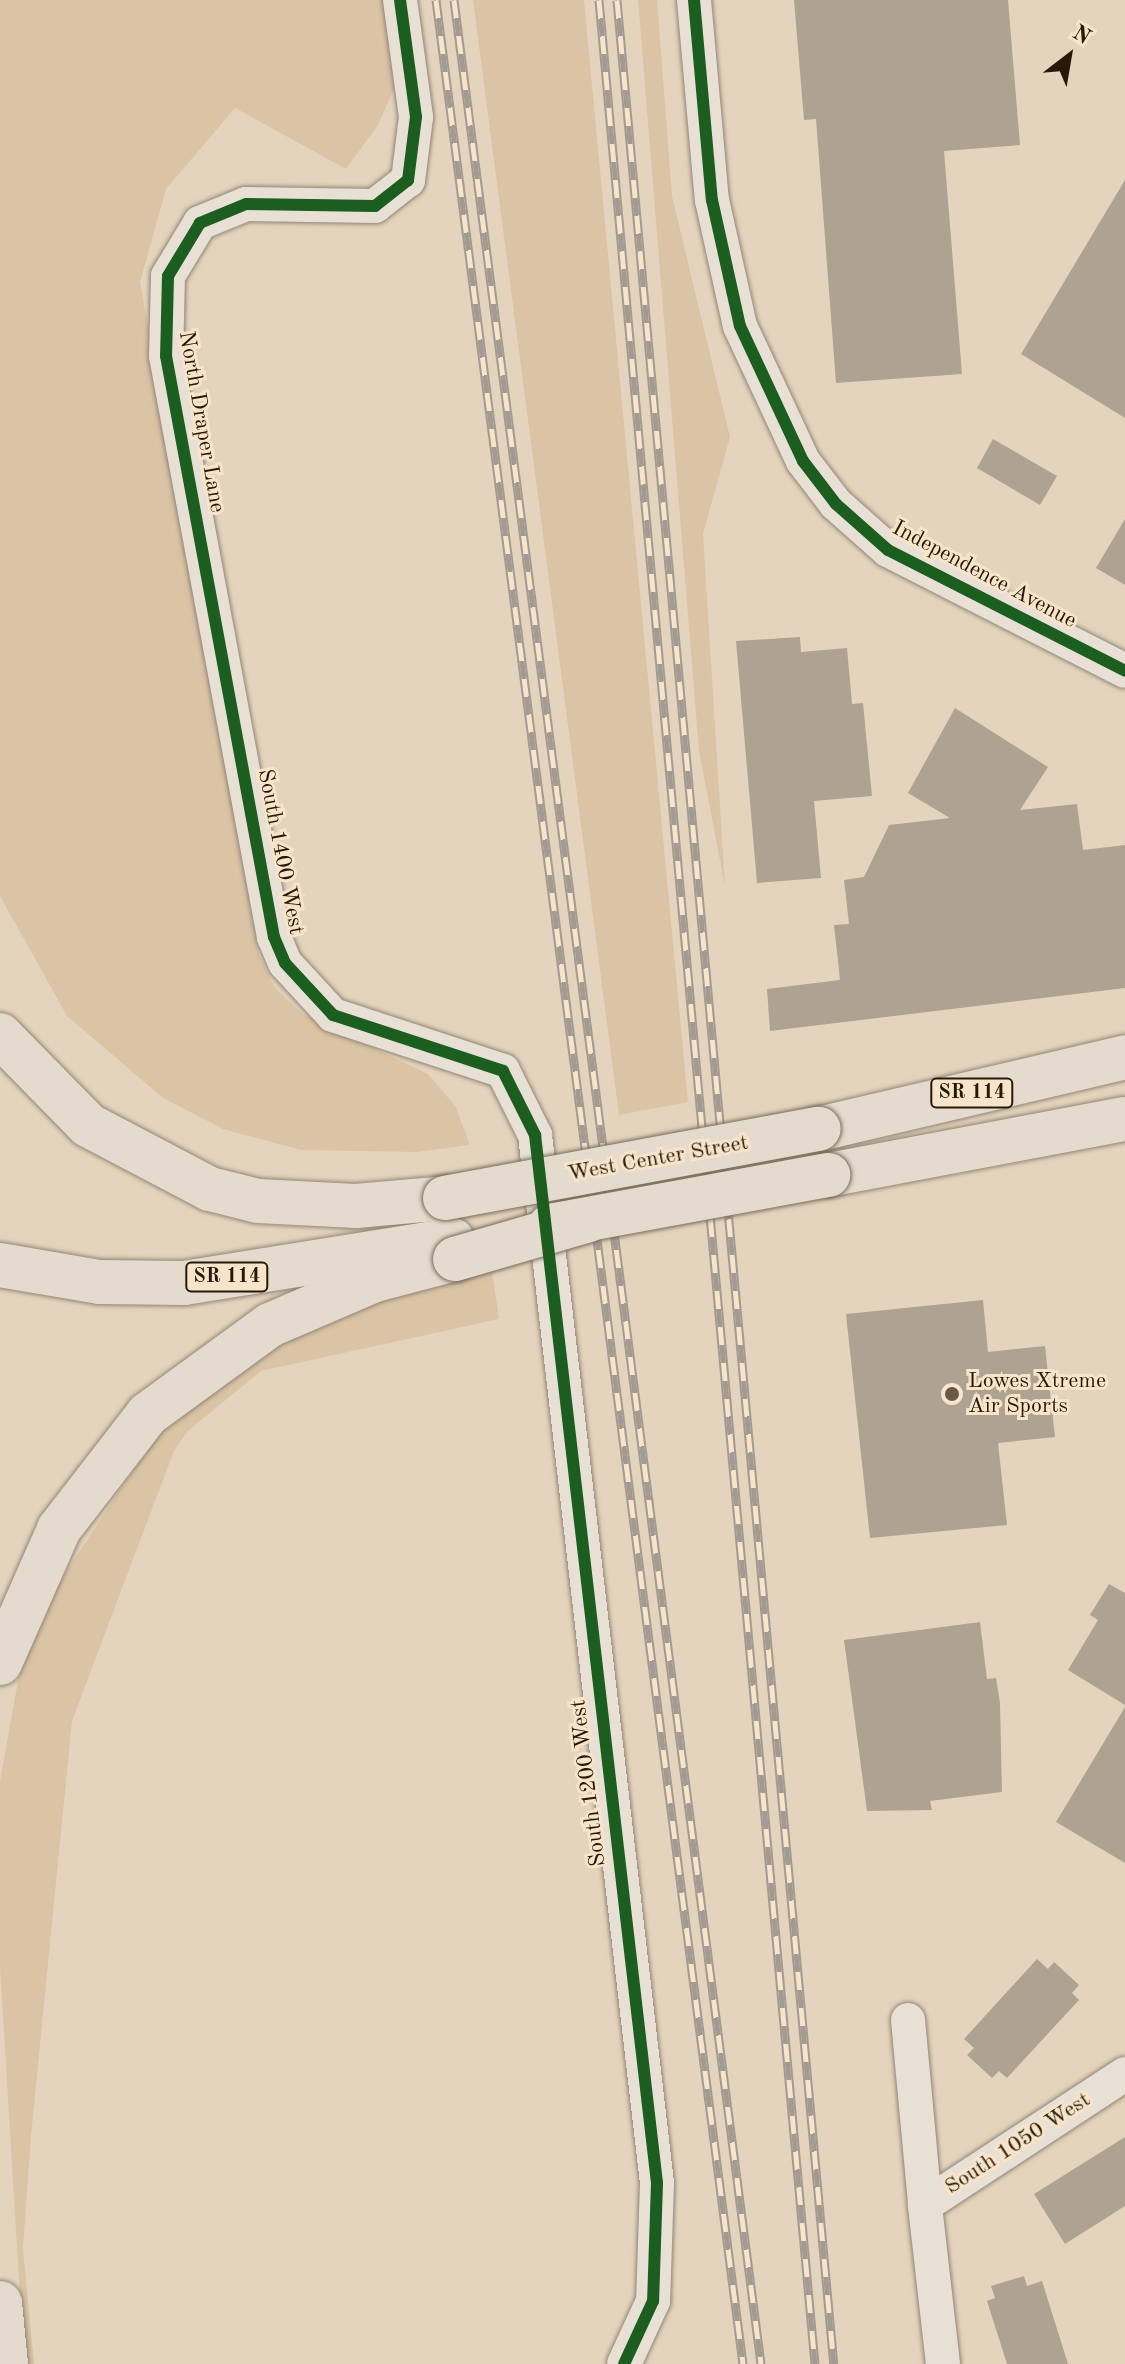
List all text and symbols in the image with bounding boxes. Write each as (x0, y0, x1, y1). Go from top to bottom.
north arrow (1029, 16, 1109, 96)
text: N (1068, 22, 1094, 49)
street label: North Draper Lane (172, 329, 230, 515)
street label: Independence Avenue (887, 515, 1081, 635)
street label: South 1400 West (251, 767, 309, 937)
road number: SR 114 (930, 1077, 1014, 1109)
street label: West Center Street (566, 1130, 750, 1188)
road number: SR 114 (185, 1261, 269, 1293)
place label: Lowes Xtreme Air Sports (968, 1368, 1106, 1420)
marker: Lowes Xtreme Air Sports (943, 1385, 961, 1403)
street label: South 1200 West (566, 1698, 612, 1868)
street label: South 1050 West (940, 2087, 1096, 2201)

